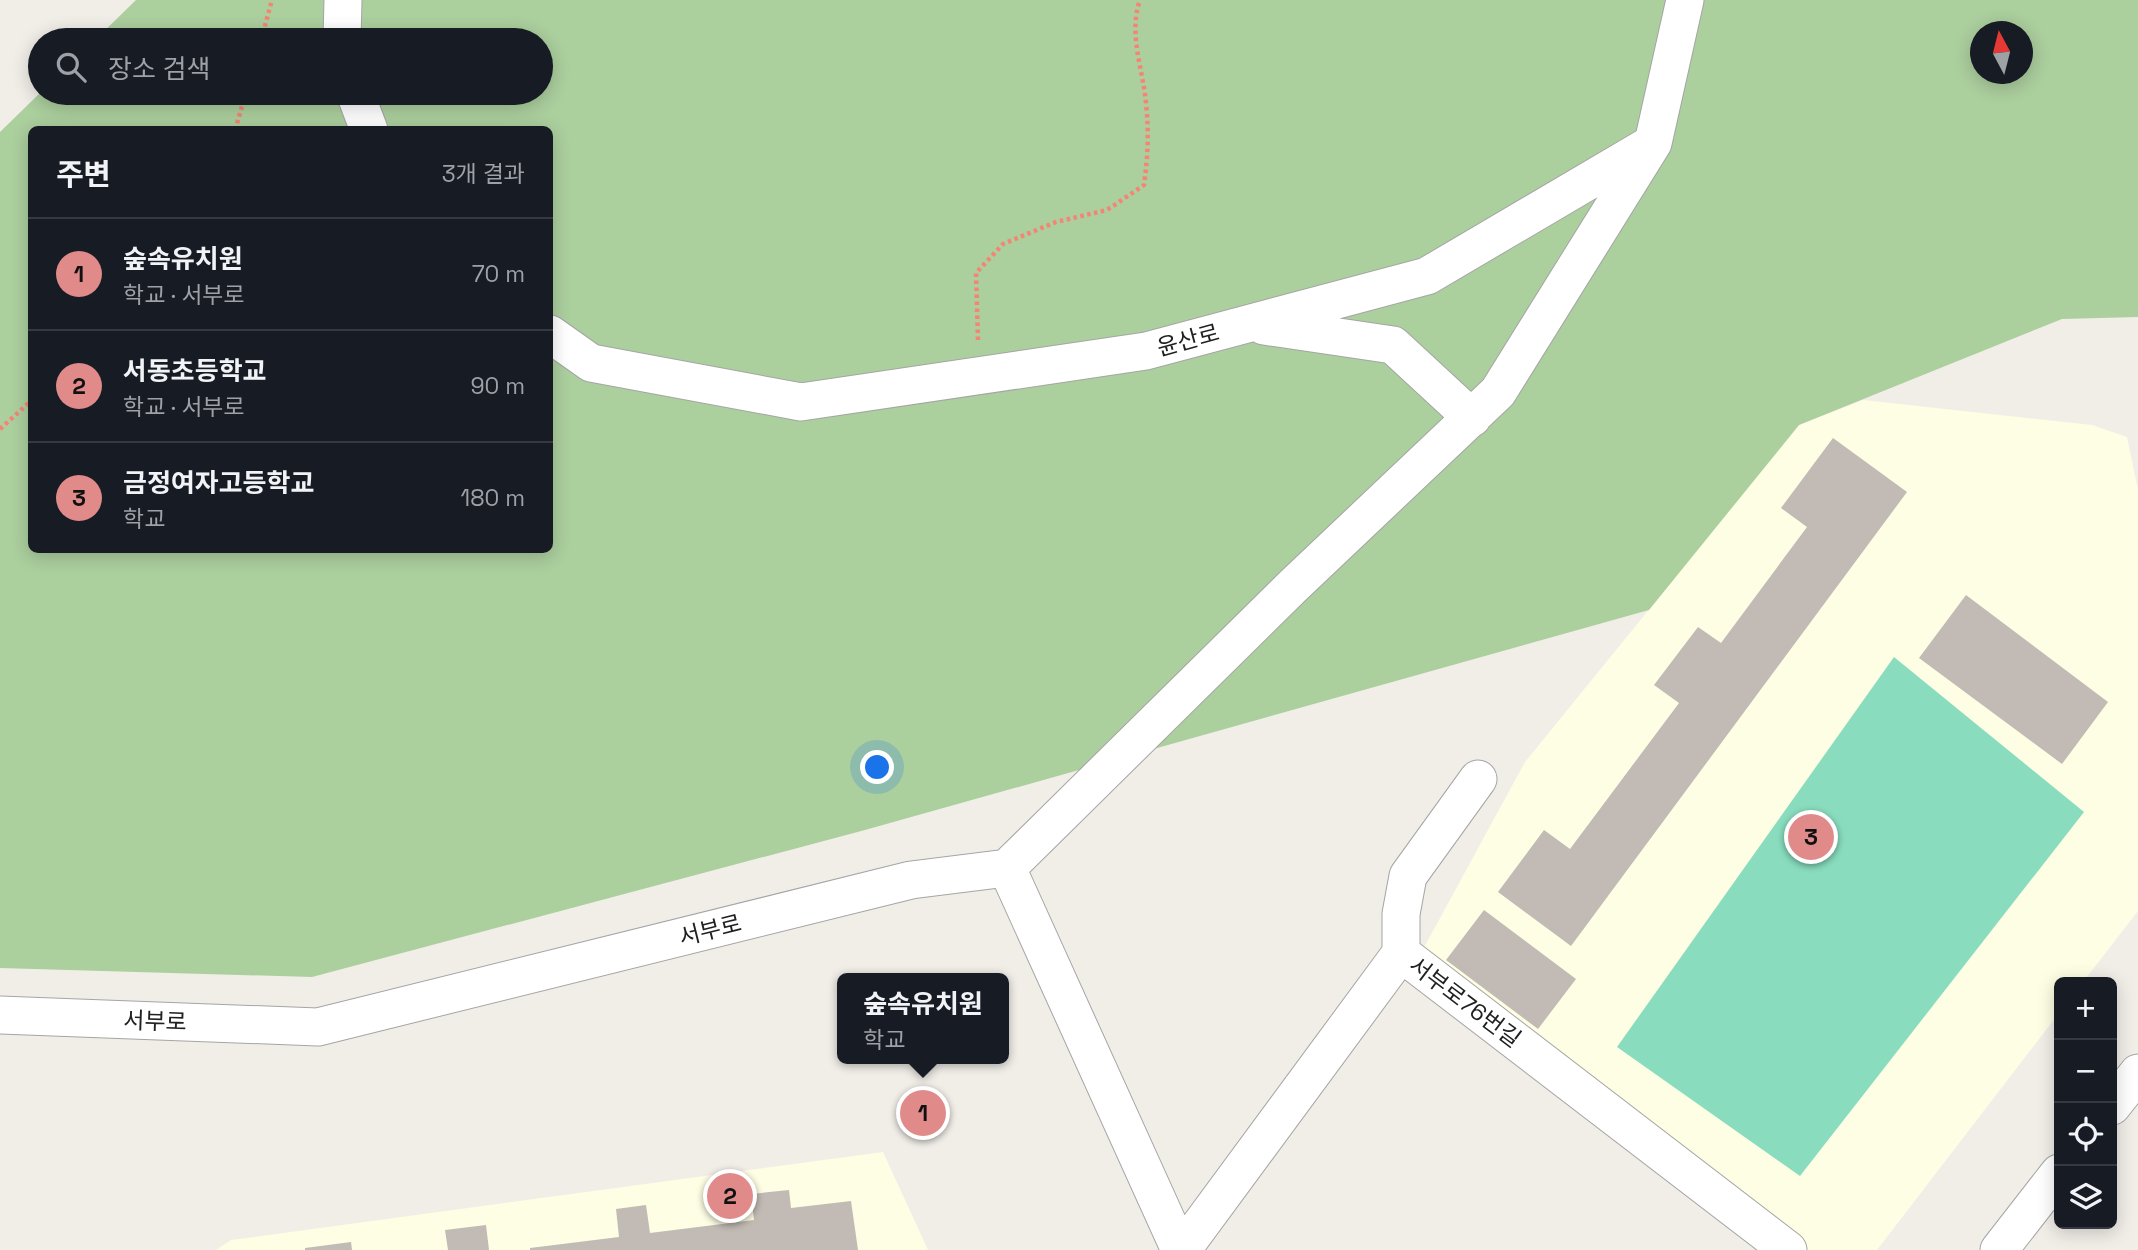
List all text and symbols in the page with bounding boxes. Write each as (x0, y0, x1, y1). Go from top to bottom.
north arrow (1970, 21, 2033, 84)
search box (28, 28, 553, 105)
icon: search (52, 48, 90, 86)
text: 장소 검색 (108, 52, 210, 86)
text: 주변 (56, 155, 111, 194)
text: 3개 결과 (442, 159, 525, 189)
text: 숲속유치원 (123, 242, 243, 276)
text: 1 (74, 259, 84, 289)
text: 70 m (472, 259, 525, 289)
text: 학교 · 서부로 (123, 280, 245, 310)
street label: 윤산로 (1153, 317, 1223, 363)
text: 서동초등학교 (123, 354, 267, 388)
text: 2 (72, 371, 86, 401)
text: 90 m (470, 371, 525, 401)
text: 학교 · 서부로 (123, 392, 245, 422)
text: 금정여자고등학교 (123, 466, 314, 500)
text: 3 (72, 483, 86, 513)
text: 180 m (461, 483, 525, 513)
text: 학교 (123, 504, 165, 534)
your location (860, 750, 894, 784)
pin: 3 (1788, 811, 1834, 863)
street label: 서부로 (676, 908, 744, 952)
street label: 서부로76번길 (1403, 950, 1527, 1054)
popup (837, 973, 1009, 1064)
map controls (2054, 977, 2117, 1229)
button: + (2054, 977, 2117, 1040)
text: 숲속유치원 (863, 987, 983, 1021)
street label: 서부로 (123, 1005, 187, 1037)
text: 학교 (863, 1025, 906, 1055)
button: − (2054, 1040, 2117, 1103)
pin: 1 (900, 1087, 946, 1139)
button: locate (2054, 1103, 2117, 1166)
button: layers (2054, 1166, 2117, 1229)
pin: 2 (707, 1170, 753, 1222)

